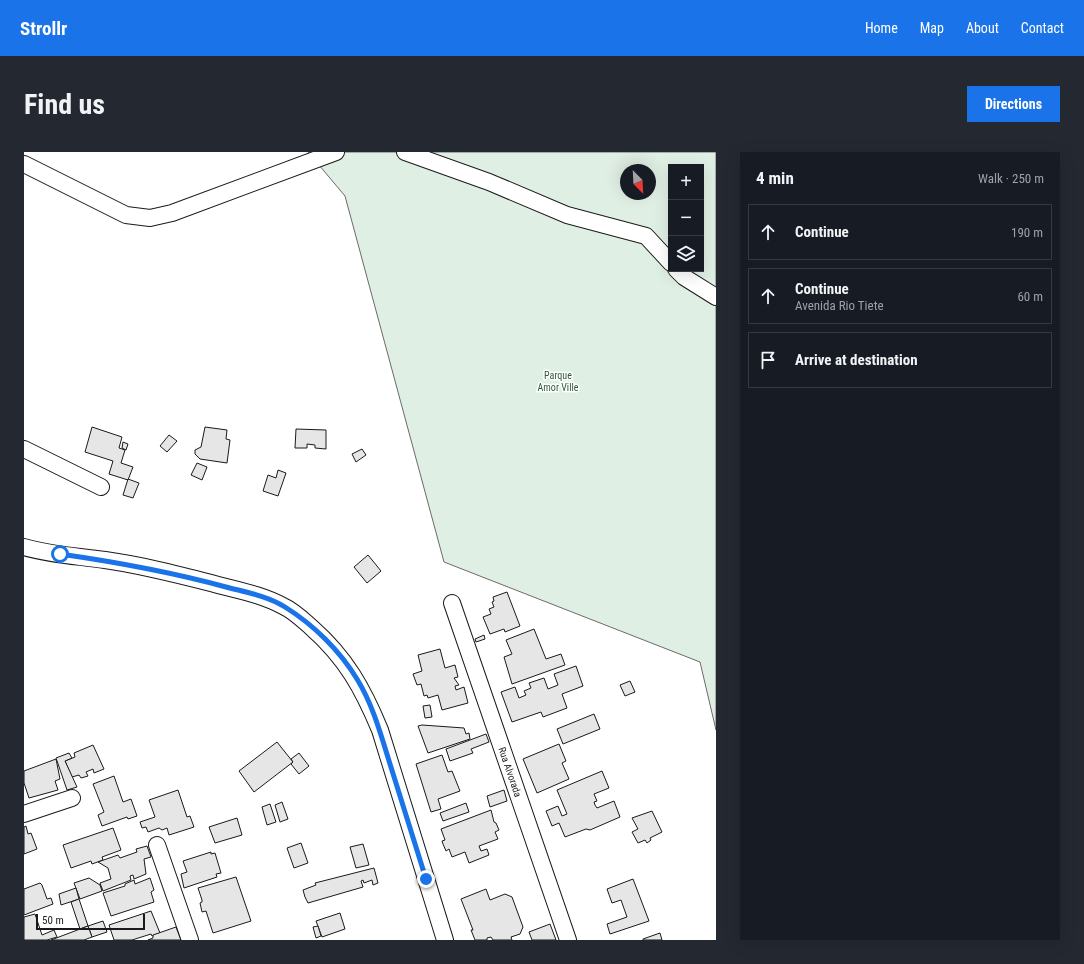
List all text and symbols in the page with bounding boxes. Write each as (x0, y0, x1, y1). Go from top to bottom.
text: Strollr (20, 17, 67, 40)
text: Home (865, 20, 898, 36)
text: Map (920, 20, 944, 36)
text: About (966, 20, 999, 36)
text: Contact (1021, 20, 1064, 36)
button: Directions (967, 86, 1060, 122)
text: Find us (24, 88, 105, 121)
north arrow (620, 164, 656, 200)
map controls (668, 164, 704, 272)
button: + (668, 164, 704, 200)
text: 4 min (756, 168, 794, 188)
text: Walk · 250 m (978, 171, 1044, 186)
button: − (668, 200, 704, 236)
icon: ahead (757, 221, 779, 243)
text: Continue (795, 223, 849, 241)
text: 190 m (1011, 225, 1043, 240)
button: layers (668, 236, 704, 272)
text: Continue (795, 280, 849, 298)
icon: ahead (757, 285, 779, 307)
text: 60 m (1017, 289, 1043, 304)
text: Avenida Rio Tiete (795, 298, 884, 313)
icon: arrive (757, 349, 779, 371)
text: Arrive at destination (795, 351, 918, 369)
park label: Parque Amor Ville (538, 370, 579, 393)
route start (51, 545, 69, 563)
street label: Rua Alvorada (496, 746, 524, 799)
route end (417, 870, 435, 888)
scale bar (36, 912, 145, 931)
text: 50 m (42, 914, 64, 927)

